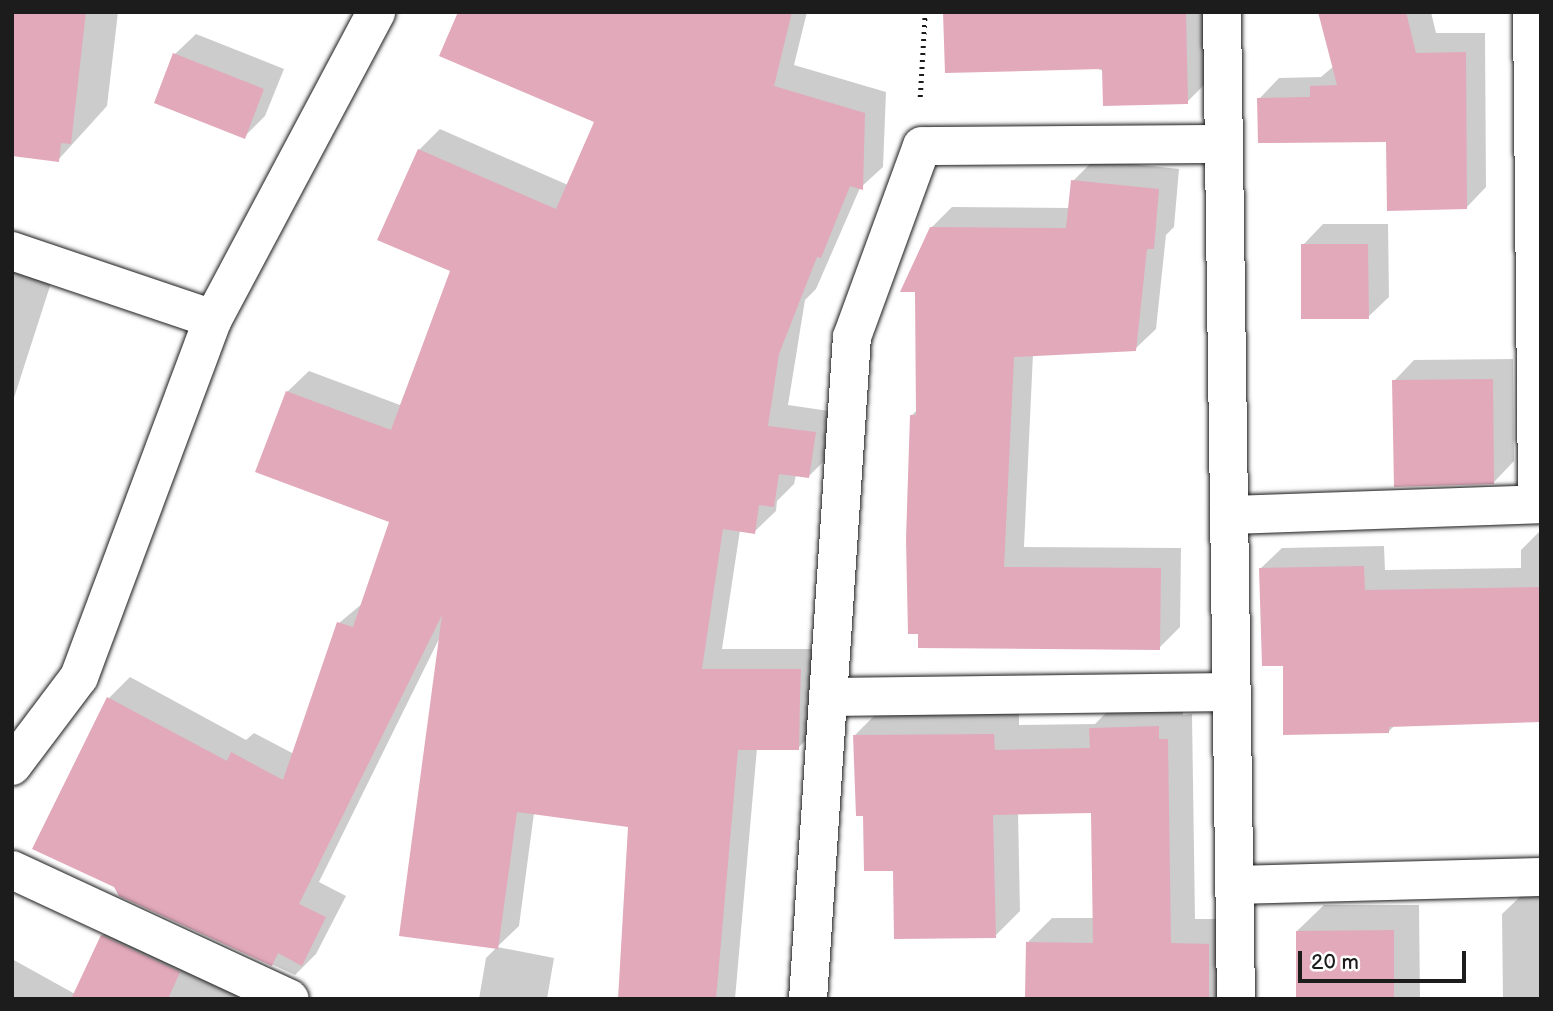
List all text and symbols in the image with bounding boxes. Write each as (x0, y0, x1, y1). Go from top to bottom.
scale bar (1301, 937, 1469, 981)
text: 20 m (1311, 950, 1359, 975)

